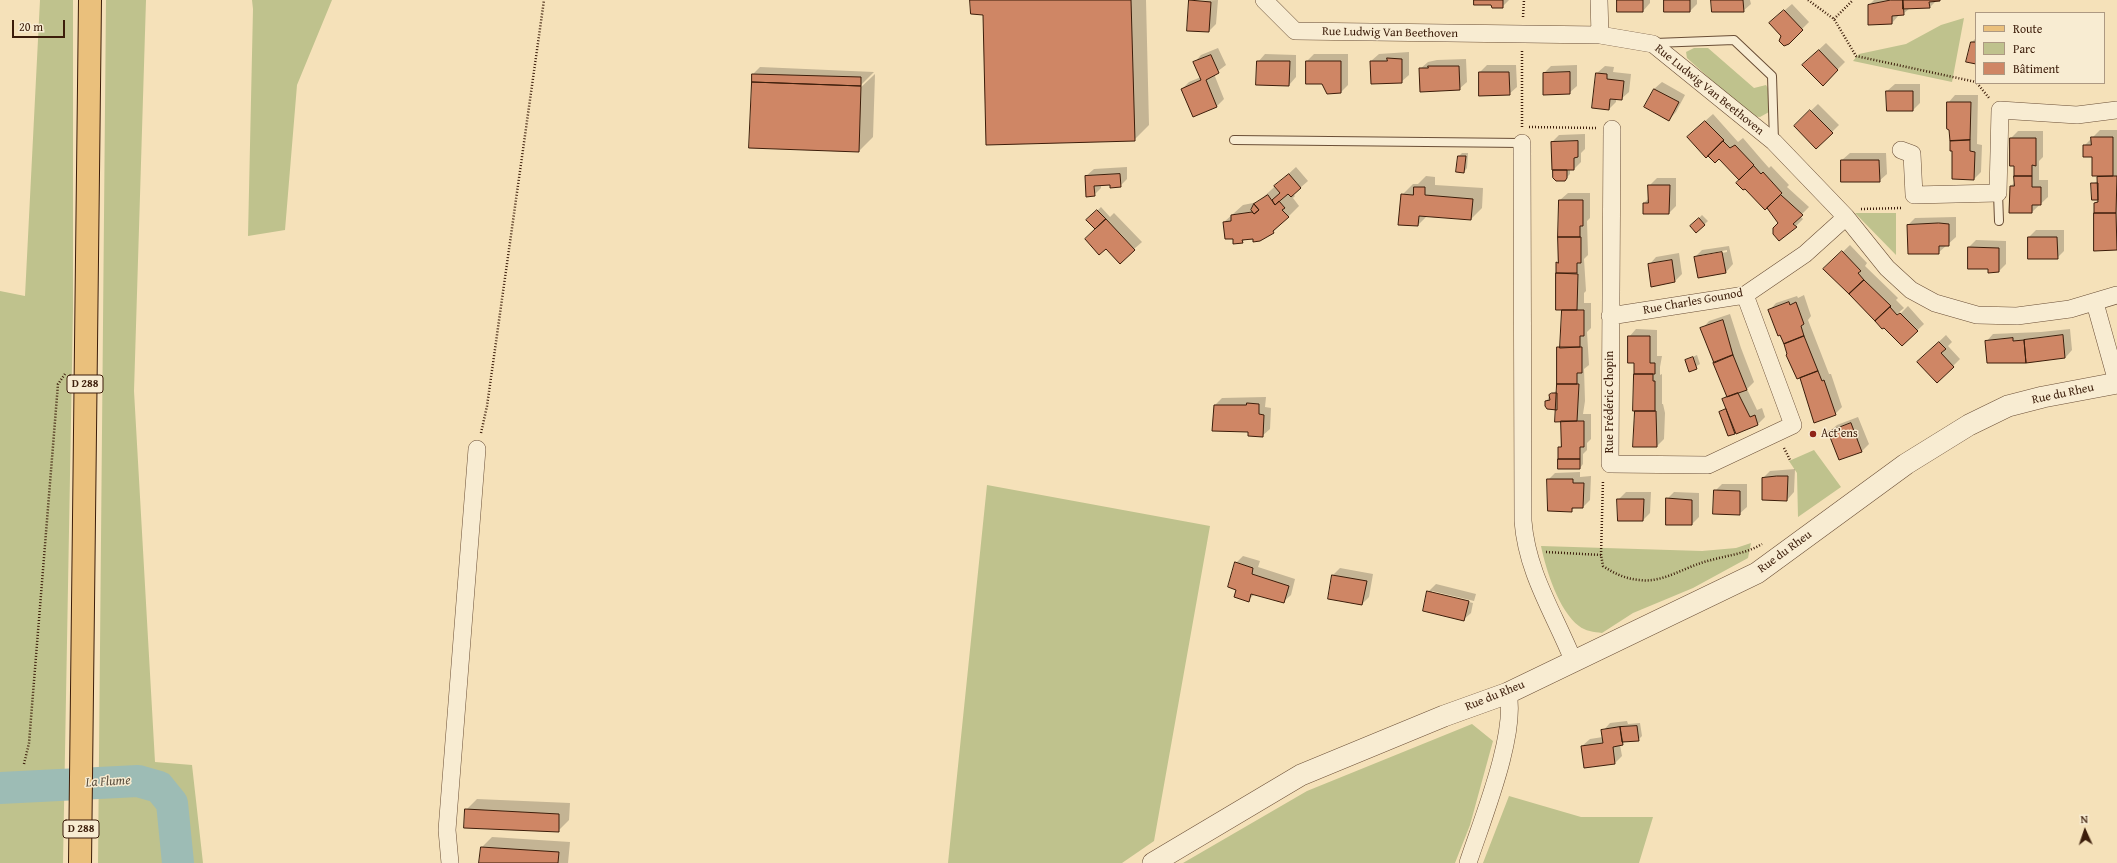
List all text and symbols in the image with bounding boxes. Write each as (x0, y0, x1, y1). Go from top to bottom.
scale bar (14, 12, 67, 38)
legend (1975, 12, 2105, 84)
text: 20 m (19, 18, 43, 35)
text: Route (2013, 20, 2042, 37)
street label: Rue Ludwig Van Beethoven (1322, 25, 1458, 41)
text: Parc (2013, 40, 2035, 57)
street label: Rue Ludwig Van Beethoven (1652, 42, 1766, 138)
text: Bâtiment (2013, 60, 2060, 77)
street label: Rue Charles Gounod (1642, 286, 1744, 318)
street label: Rue Frédéric Chopin (1603, 351, 1617, 453)
road number: D 288 (67, 375, 103, 393)
street label: Rue du Rheu (2031, 380, 2095, 408)
place label: Act’ens (1821, 427, 1858, 441)
marker: Act’ens (1808, 429, 1818, 439)
street label: Rue du Rheu (1755, 528, 1815, 576)
street label: Rue du Rheu (1463, 678, 1527, 714)
water label: La Flume (85, 773, 131, 791)
north arrow (2065, 811, 2105, 851)
text: N (2080, 811, 2088, 827)
road number: D 288 (63, 820, 99, 838)

